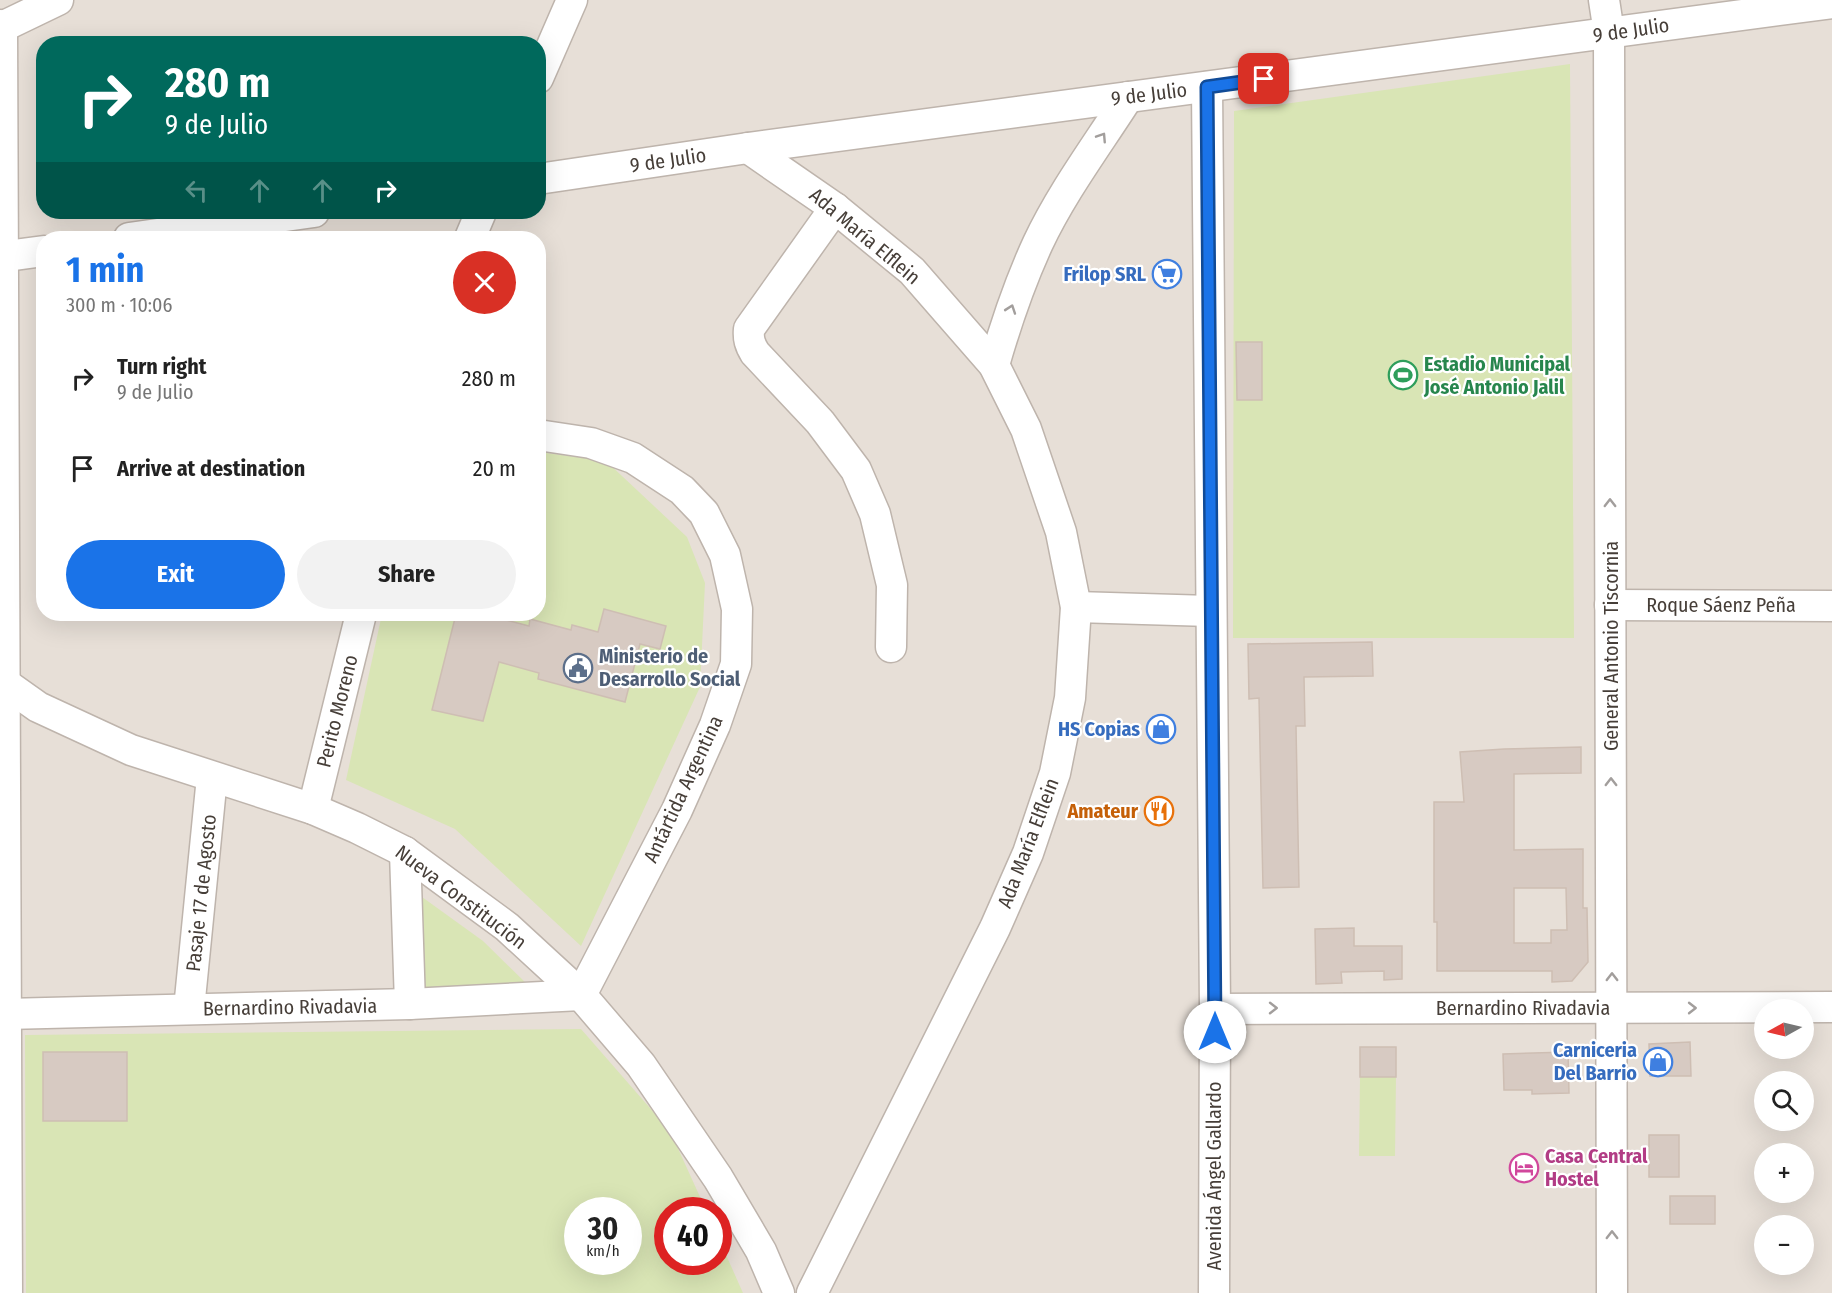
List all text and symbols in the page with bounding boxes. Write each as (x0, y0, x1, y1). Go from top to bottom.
street label: 9 de Julio (1591, 13, 1671, 47)
pin (1238, 53, 1289, 104)
text: 280 m (165, 58, 270, 108)
icon: right (66, 60, 144, 138)
icon: arrive (1247, 62, 1280, 95)
street label: 9 de Julio (1110, 77, 1188, 111)
text: 9 de Julio (165, 109, 268, 141)
one-way arrow (1095, 133, 1107, 143)
street label: 9 de Julio (628, 143, 708, 177)
icon: left (180, 174, 213, 207)
icon: ahead (243, 174, 276, 207)
icon: ahead (306, 174, 339, 207)
icon: right (369, 174, 402, 207)
street label: Ada María Elflein (805, 183, 925, 289)
text: 1 min (66, 248, 144, 292)
button: close (453, 251, 516, 314)
supermarket icon: Frilop SRL (1151, 258, 1183, 290)
place label: Frilop SRL (1063, 262, 1147, 286)
text: 300 m · 10:06 (66, 293, 172, 317)
one-way arrow (1004, 304, 1017, 315)
place label: Estadio Municipal José Antonio Jalil (1423, 352, 1571, 399)
text: Turn right (117, 353, 206, 380)
sports icon: Estadio Municipal José Antonio Jalil (1387, 359, 1419, 391)
icon: right (66, 362, 99, 395)
text: 280 m (462, 365, 516, 392)
text: 9 de Julio (117, 380, 193, 404)
icon: arrive (66, 452, 99, 485)
text: Arrive at destination (117, 455, 305, 482)
text: 20 m (473, 455, 516, 482)
one-way arrow (1604, 498, 1616, 507)
button: Exit (66, 540, 285, 609)
button: Share (297, 540, 516, 609)
street label: General Antonio Tiscornia (1599, 541, 1623, 751)
street label: Roque Sáenz Peña (1646, 593, 1796, 617)
place label: Ministerio de Desarrollo Social (599, 644, 741, 691)
street label: Perito Moreno (311, 652, 363, 770)
public building icon: Ministerio de Desarrollo Social (562, 652, 594, 684)
street label: Antártida Argentina (638, 712, 728, 866)
shop icon: HS Copias (1145, 713, 1177, 745)
place label: HS Copias (1058, 717, 1140, 741)
street label: Ada María Elflein (992, 775, 1064, 911)
one-way arrow (1605, 777, 1617, 786)
restaurant icon: Amateur (1143, 795, 1175, 827)
place label: Amateur (1066, 799, 1139, 823)
street label: Pasaje 17 de Agosto (181, 813, 221, 973)
street label: Nueva Constitución (391, 840, 531, 954)
one-way arrow (1606, 972, 1618, 981)
street label: Bernardino Rivadavia (203, 993, 377, 1021)
street label: Bernardino Rivadavia (1436, 996, 1610, 1020)
north arrow (1754, 999, 1814, 1059)
map controls (1754, 999, 1814, 1275)
position arrow (1183, 1000, 1247, 1064)
one-way arrow (1269, 1002, 1278, 1014)
one-way arrow (1687, 1002, 1696, 1014)
place label: Carniceria Del Barrio (1553, 1038, 1637, 1085)
shop icon: Carniceria Del Barrio (1642, 1046, 1674, 1078)
button: search (1754, 1071, 1814, 1131)
street label: Avenida Ángel Gallardo (1202, 1082, 1226, 1271)
button: + (1754, 1143, 1814, 1203)
place label: Casa Central Hostel (1545, 1144, 1648, 1191)
hotel icon: Casa Central Hostel (1508, 1152, 1540, 1184)
speed limit sign: 40 (654, 1197, 732, 1275)
text: 30 (588, 1211, 618, 1247)
button: − (1754, 1215, 1814, 1275)
one-way arrow (1606, 1230, 1618, 1239)
text: km/h (586, 1242, 620, 1260)

